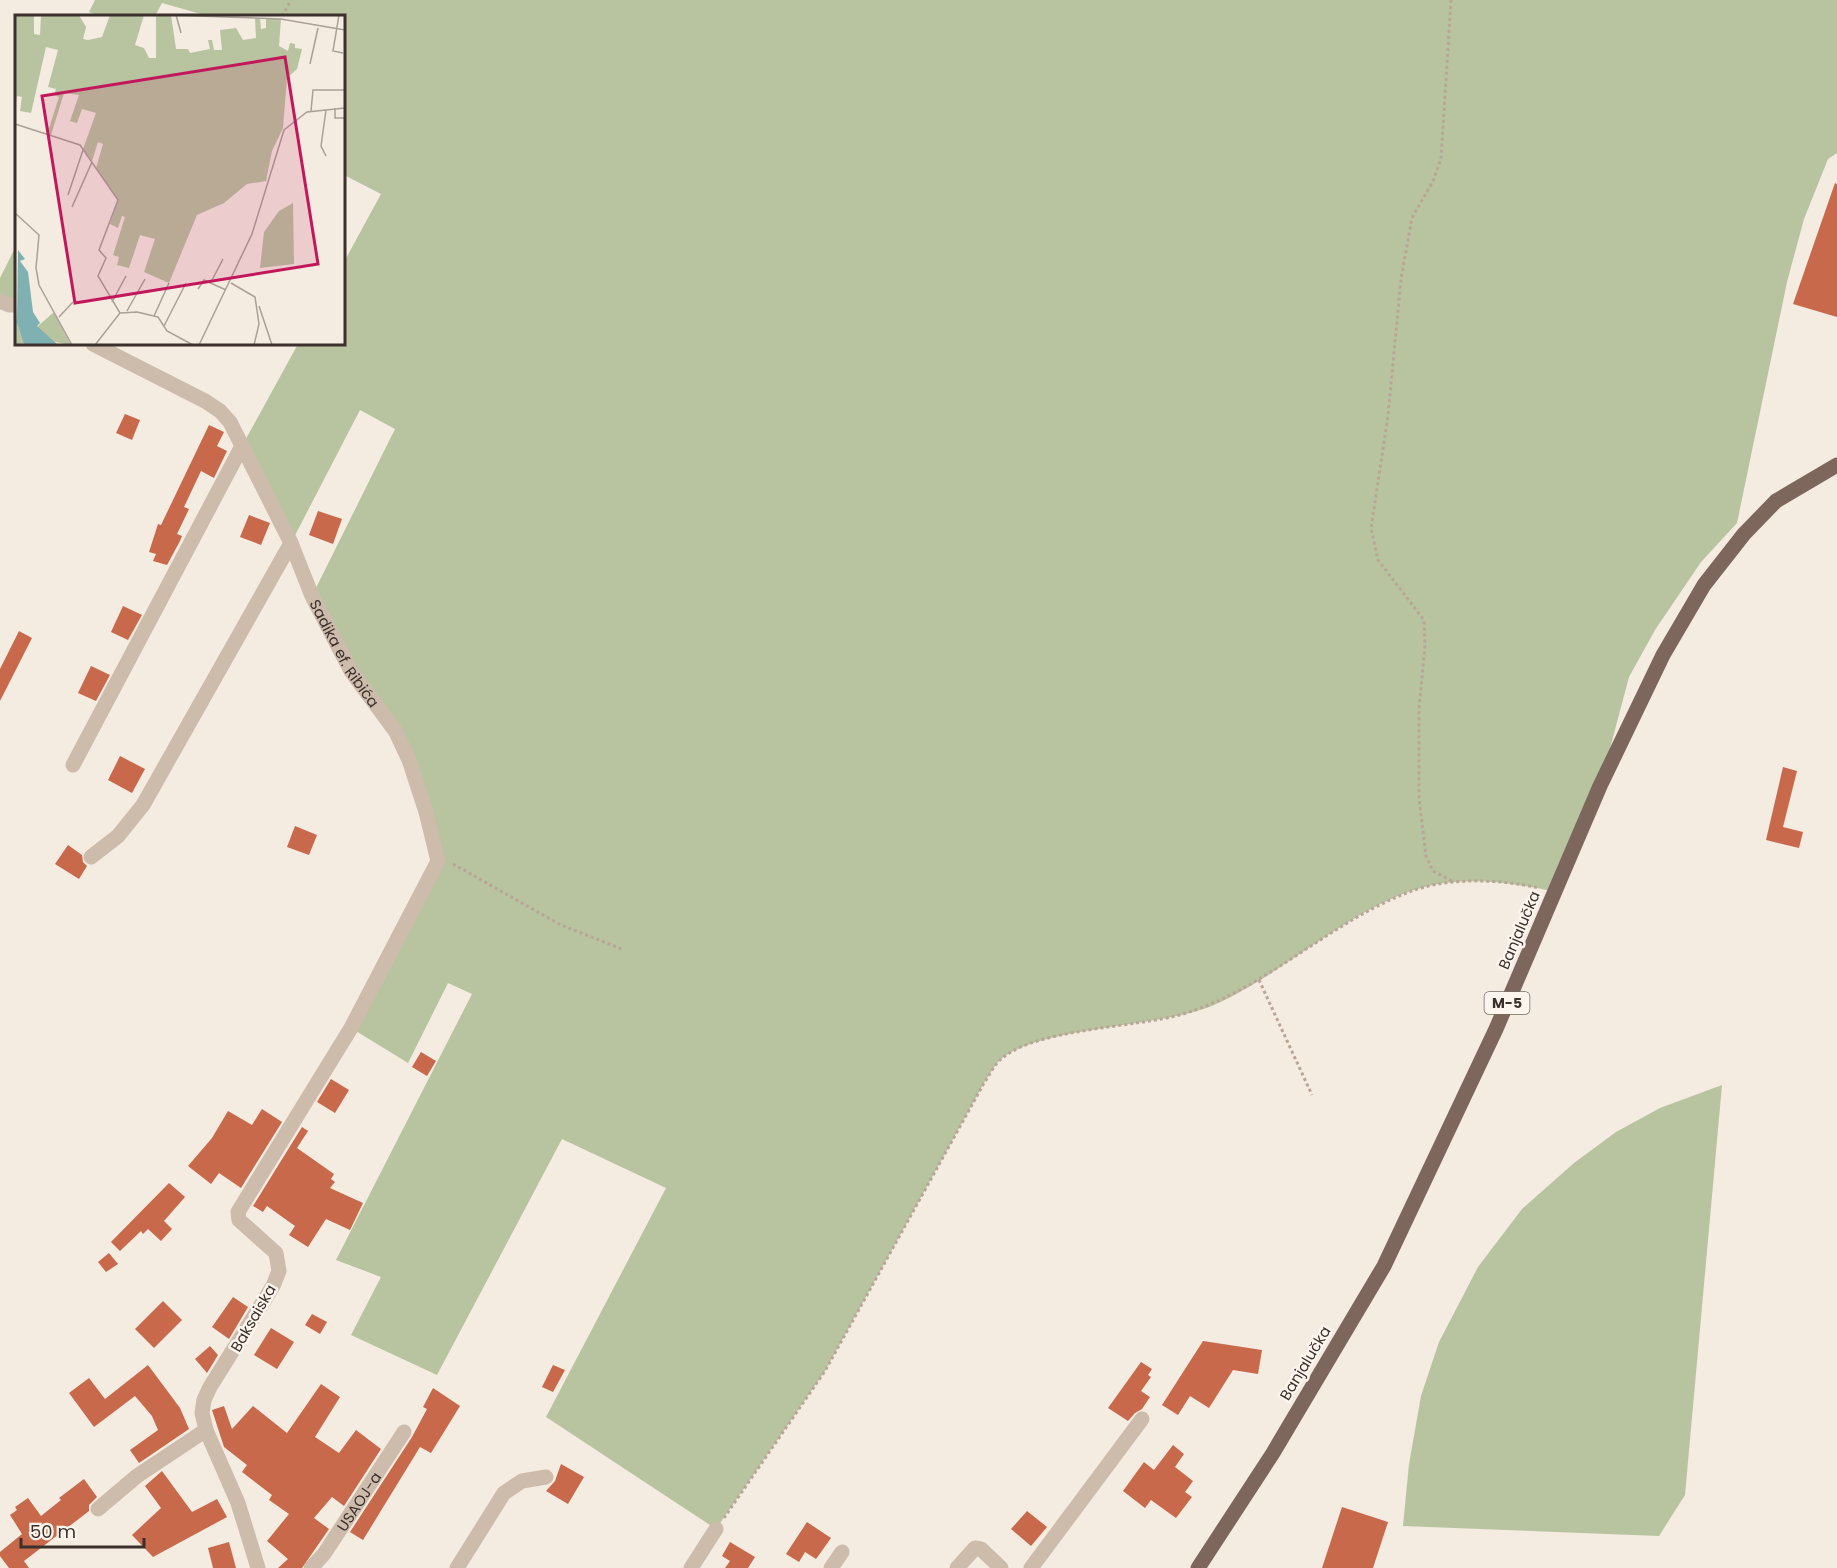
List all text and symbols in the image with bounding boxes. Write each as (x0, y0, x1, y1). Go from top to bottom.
inset map (15, 15, 345, 345)
street label: Sadika ef. Ribića (305, 596, 385, 711)
street label: Banjalučka (1493, 888, 1545, 972)
road number: M-5 (1484, 992, 1530, 1014)
street label: Baksaiska (225, 1281, 281, 1355)
street label: Banjalučka (1275, 1322, 1335, 1404)
street label: USAOJ-a (331, 1468, 386, 1535)
scale bar (21, 1511, 144, 1549)
text: 50 m (30, 1519, 76, 1544)

